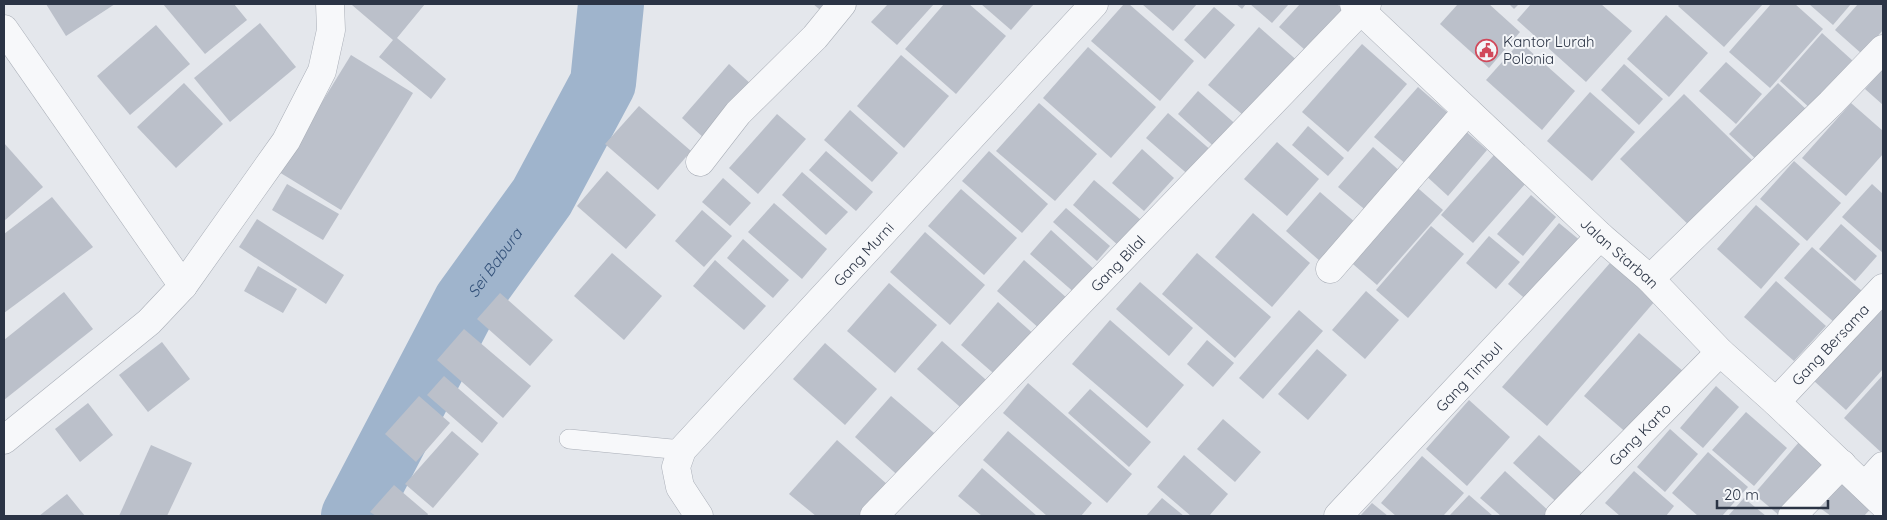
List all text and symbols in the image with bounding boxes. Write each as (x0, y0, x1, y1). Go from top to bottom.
place label: Kantor Lurah Polonia (1503, 32, 1595, 68)
public building icon: Kantor Lurah Polonia (1475, 38, 1499, 62)
street label: Jalan Starban (1577, 213, 1663, 292)
street label: Gang Murni (829, 218, 897, 290)
water label: Sei Babura (463, 223, 527, 301)
street label: Gang Bilal (1086, 231, 1149, 295)
street label: Gang Bersama (1787, 300, 1873, 389)
street label: Gang Timbul (1431, 338, 1506, 416)
street label: Gang Karto (1604, 398, 1675, 469)
scale bar (1717, 478, 1828, 510)
text: 20 m (1724, 485, 1759, 504)

